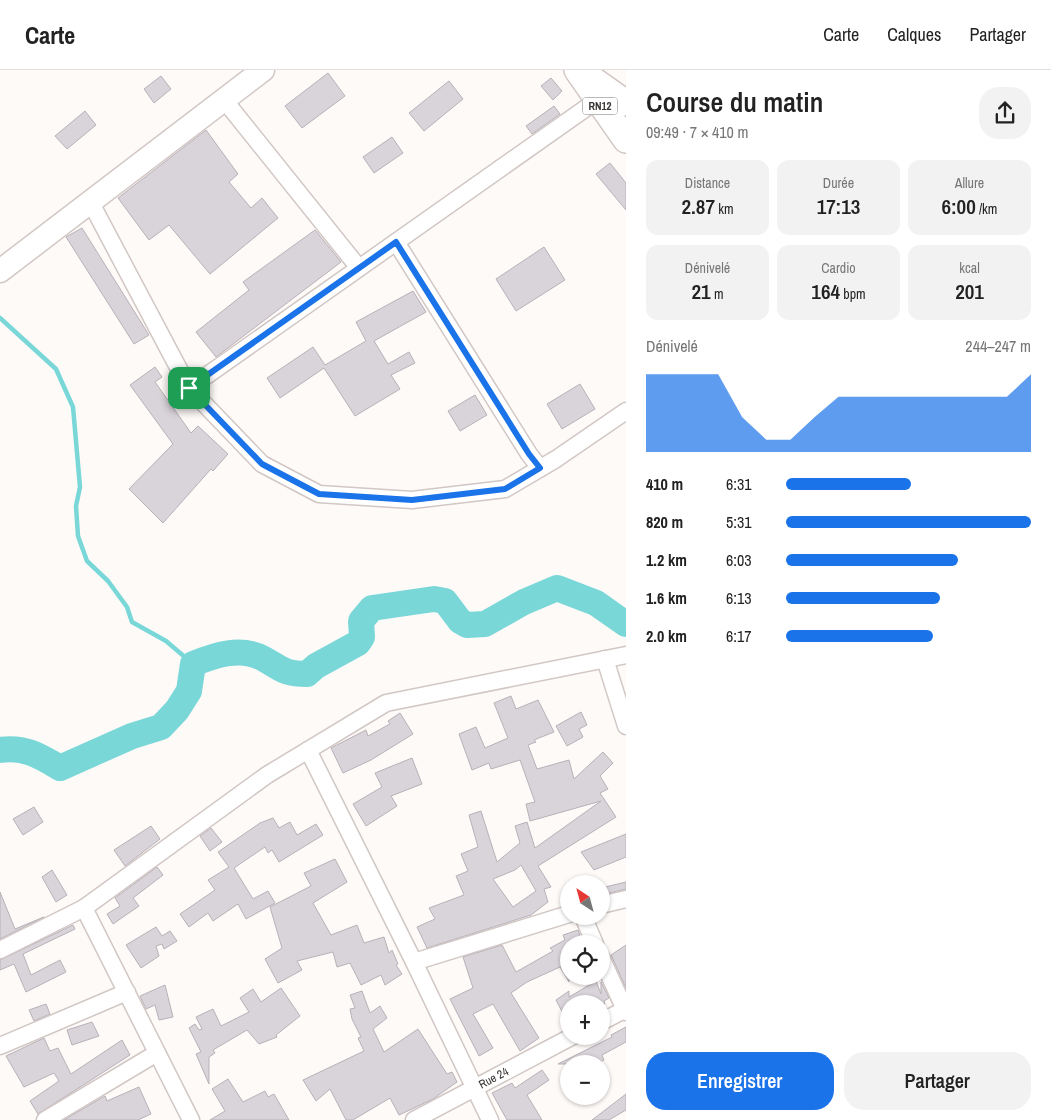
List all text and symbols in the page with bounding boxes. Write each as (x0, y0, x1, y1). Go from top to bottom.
text: Carte (25, 19, 75, 51)
text: Carte (823, 22, 859, 47)
text: Calques (887, 22, 941, 47)
text: Partager (969, 22, 1026, 47)
text: Course du matin (646, 83, 823, 121)
button: share (979, 87, 1031, 139)
road number: RN12 (582, 98, 618, 114)
text: 09:49 · 7 × 410 m (646, 121, 749, 143)
text: Distance (685, 174, 730, 192)
text: Durée (823, 174, 854, 192)
text: Allure (955, 174, 984, 192)
text: 2.87 (681, 192, 715, 221)
text: 17:13 (817, 192, 860, 221)
text: 6:00 (942, 192, 976, 221)
text: km (715, 200, 734, 218)
text: /km (976, 200, 997, 218)
text: Dénivelé (685, 259, 730, 277)
text: Cardio (821, 259, 856, 277)
text: kcal (959, 259, 980, 277)
text: 21 (692, 277, 711, 306)
text: 164 (811, 277, 840, 306)
text: 201 (955, 277, 984, 306)
text: m (711, 285, 723, 303)
text: bpm (840, 285, 866, 303)
text: Dénivelé (646, 335, 698, 357)
text: 244–247 m (965, 335, 1031, 357)
pin (168, 367, 210, 409)
icon: arrive (175, 374, 203, 402)
text: 410 m (646, 473, 683, 495)
text: 6:31 (726, 473, 752, 495)
text: 820 m (646, 511, 683, 533)
text: 5:31 (726, 511, 752, 533)
text: 1.2 km (646, 549, 687, 571)
text: 6:03 (726, 549, 752, 571)
text: 1.6 km (646, 587, 687, 609)
text: 6:13 (726, 587, 752, 609)
text: 2.0 km (646, 625, 687, 647)
text: 6:17 (726, 625, 752, 647)
north arrow (560, 875, 610, 925)
map controls (560, 875, 610, 1105)
button: locate (560, 935, 610, 985)
button: + (560, 995, 610, 1045)
button: Enregistrer (646, 1052, 834, 1110)
button: Partager (844, 1052, 1031, 1110)
button: − (560, 1055, 610, 1105)
street label: Rue 24 (476, 1063, 512, 1092)

